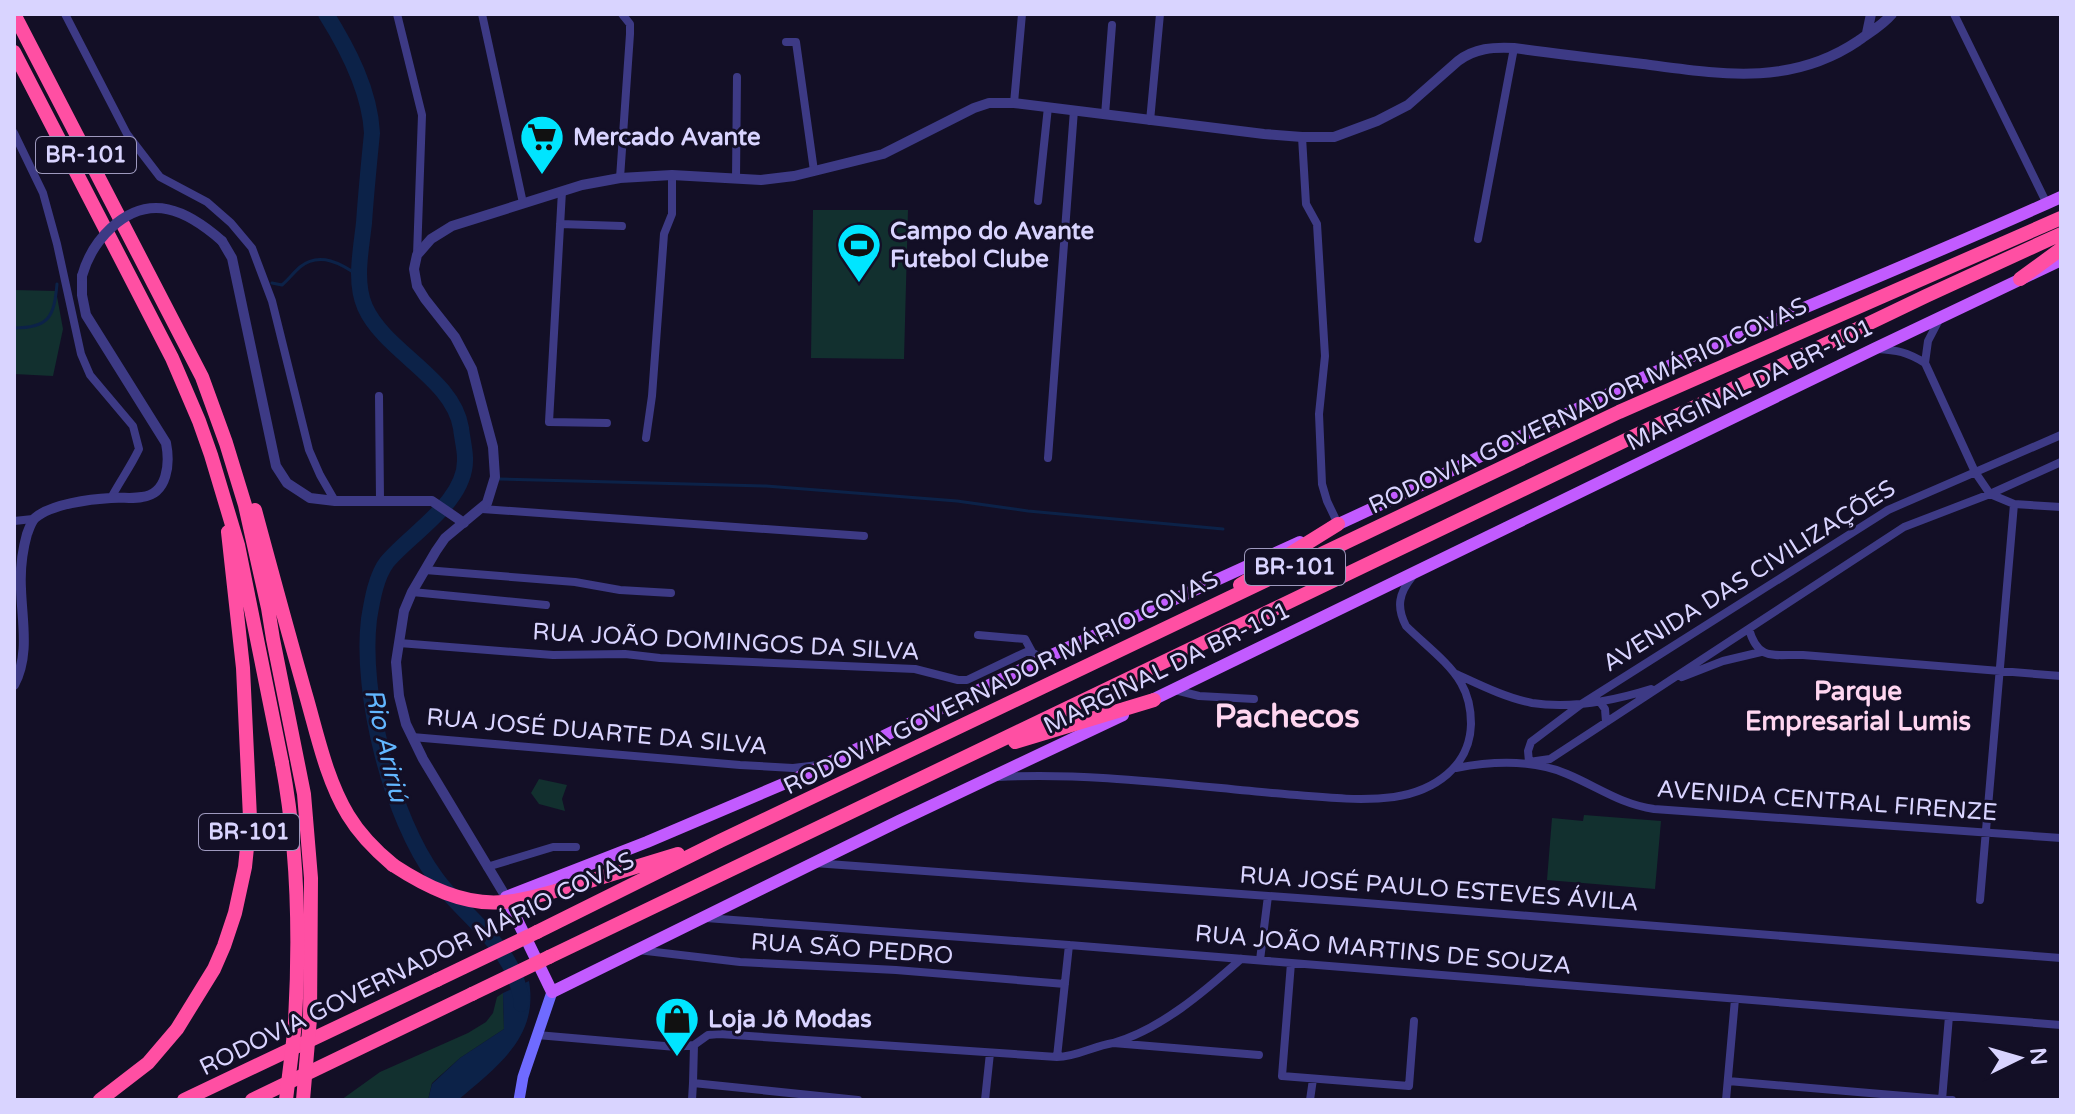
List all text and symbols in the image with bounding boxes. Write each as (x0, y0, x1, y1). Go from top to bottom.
supermarket icon: Mercado Avante (518, 113, 566, 176)
place label: Mercado Avante (573, 123, 761, 152)
road number: BR-101 (36, 137, 136, 173)
place label: Campo do Avante Futebol Clube (890, 217, 1095, 274)
sports icon: Campo do Avante Futebol Clube (835, 221, 883, 284)
street label: RODOVIA GOVERNADOR MÁRIO COVAS (1364, 290, 1812, 521)
street label: MARGINAL DA BR-101 (1622, 313, 1878, 457)
street label: AVENIDA DAS CIVILIZAÇÕES (1597, 474, 1901, 678)
road number: BR-101 (1245, 549, 1345, 585)
street label: RODOVIA GOVERNADOR MÁRIO COVAS (778, 564, 1223, 801)
street label: MARGINAL DA BR-101 (1039, 596, 1295, 740)
street label: RUA JOÃO DOMINGOS DA SILVA (532, 617, 920, 667)
district label: Parque Empresarial Lumis (1745, 676, 1971, 737)
water label: Rio Aririú (358, 685, 414, 806)
district label: Pachecos (1214, 698, 1360, 736)
street label: RUA JOSÉ DUARTE DA SILVA (425, 702, 769, 761)
street label: AVENIDA CENTRAL FIRENZE (1656, 775, 1998, 827)
road number: BR-101 (199, 814, 299, 850)
street label: RODOVIA GOVERNADOR MÁRIO COVAS (194, 845, 639, 1082)
street label: RUA JOSÉ PAULO ESTEVES ÁVILA (1239, 860, 1640, 917)
street label: RUA JOÃO MARTINS DE SOUZA (1194, 919, 1572, 981)
street label: RUA SÃO PEDRO (750, 927, 954, 971)
shop icon: Loja Jô Modas (653, 995, 701, 1058)
place label: Loja Jô Modas (708, 1005, 872, 1034)
north arrow (1979, 1018, 2059, 1098)
text: N (2024, 1046, 2052, 1066)

